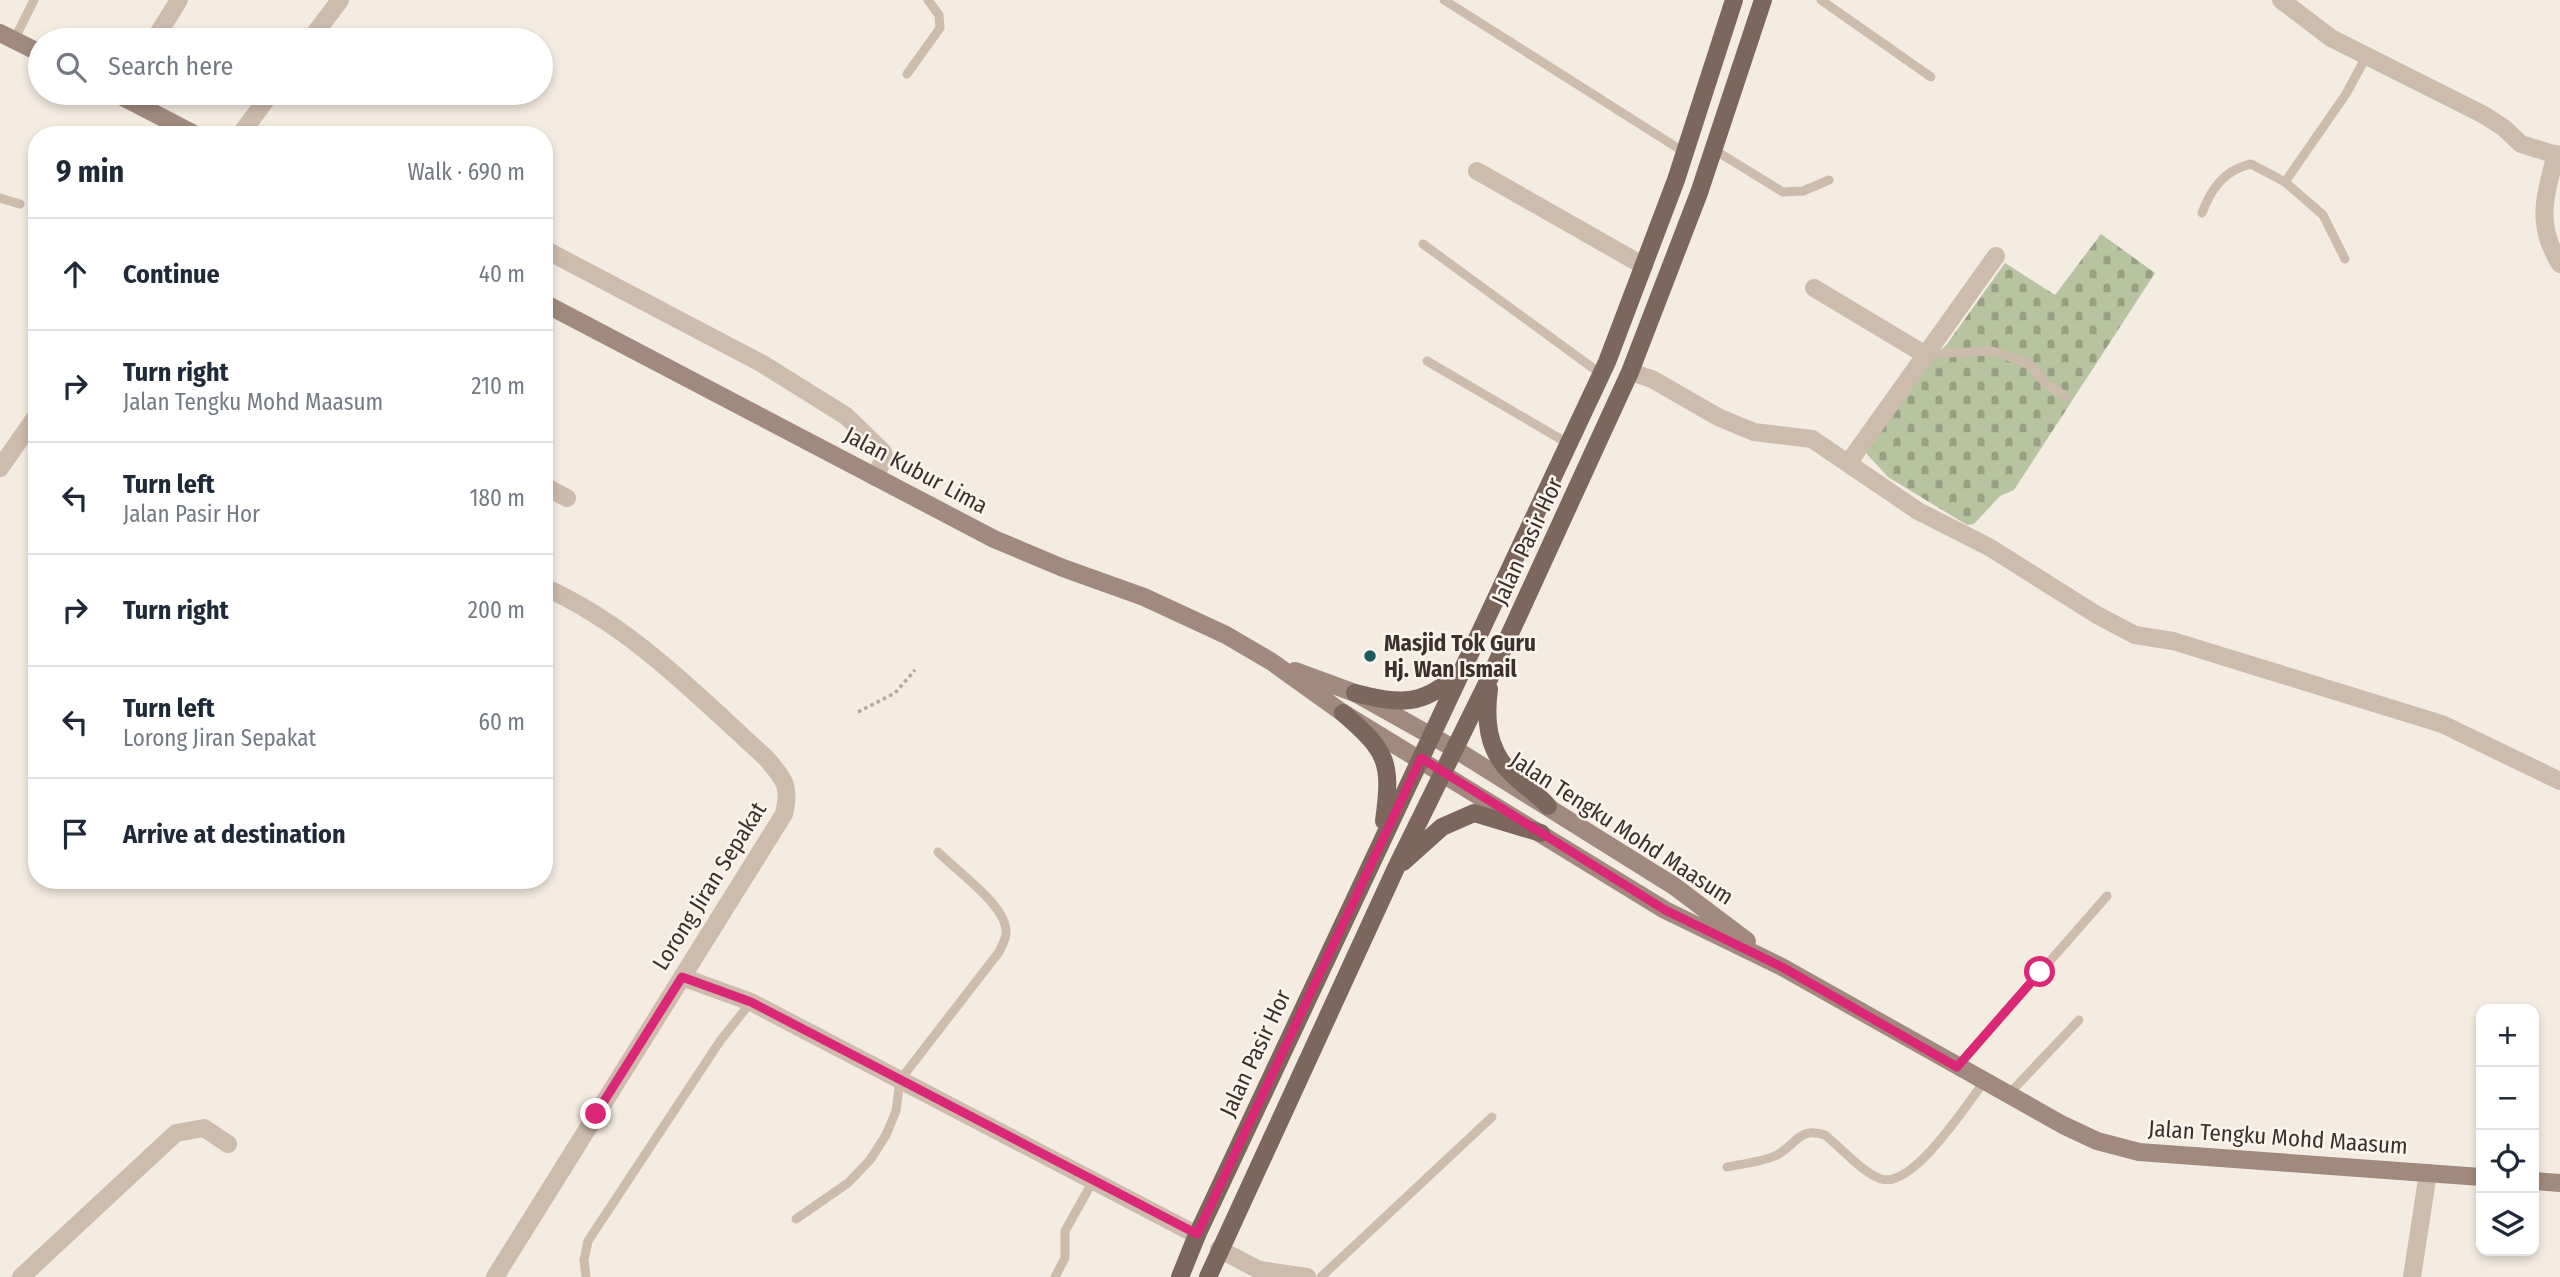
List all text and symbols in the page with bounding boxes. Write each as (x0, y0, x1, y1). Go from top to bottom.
search box (28, 28, 553, 105)
icon: search (52, 48, 90, 86)
text: Search here (108, 51, 233, 82)
text: 9 min (56, 154, 124, 190)
text: Walk · 690 m (408, 158, 525, 186)
icon: ahead (56, 255, 94, 293)
text: Continue (123, 259, 220, 290)
text: 40 m (479, 260, 525, 288)
text: Turn right (123, 357, 229, 388)
icon: right (56, 367, 94, 405)
text: 210 m (471, 372, 525, 400)
text: Jalan Tengku Mohd Maasum (123, 388, 383, 416)
street label: Jalan Kubur Lima (839, 420, 993, 520)
text: Turn left (123, 469, 215, 500)
street label: Jalan Pasir Hor (1485, 473, 1569, 609)
icon: left (56, 479, 94, 517)
text: 180 m (469, 484, 525, 512)
text: Jalan Pasir Hor (123, 500, 260, 528)
icon: right (56, 591, 94, 629)
text: Turn right (123, 595, 229, 626)
text: 200 m (468, 596, 525, 624)
place label: Masjid Tok Guru Hj. Wan Ismail (1384, 629, 1536, 683)
marker: Masjid Tok Guru Hj. Wan Ismail (1362, 648, 1378, 664)
text: Turn left (123, 693, 215, 724)
icon: left (56, 703, 94, 741)
text: 60 m (479, 708, 525, 736)
text: Lorong Jiran Sepakat (123, 724, 316, 752)
street label: Jalan Tengku Mohd Maasum (1505, 745, 1739, 911)
street label: Lorong Jiran Sepakat (646, 796, 772, 975)
icon: arrive (56, 815, 94, 853)
text: Arrive at destination (123, 819, 346, 850)
route start (2024, 956, 2055, 987)
street label: Jalan Pasir Hor (1213, 985, 1297, 1121)
map controls (2476, 1004, 2539, 1256)
button: + (2476, 1004, 2539, 1067)
button: − (2476, 1067, 2539, 1130)
route end (580, 1098, 611, 1129)
street label: Jalan Tengku Mohd Maasum (2147, 1114, 2409, 1160)
button: locate (2476, 1130, 2539, 1193)
button: layers (2476, 1193, 2539, 1256)

